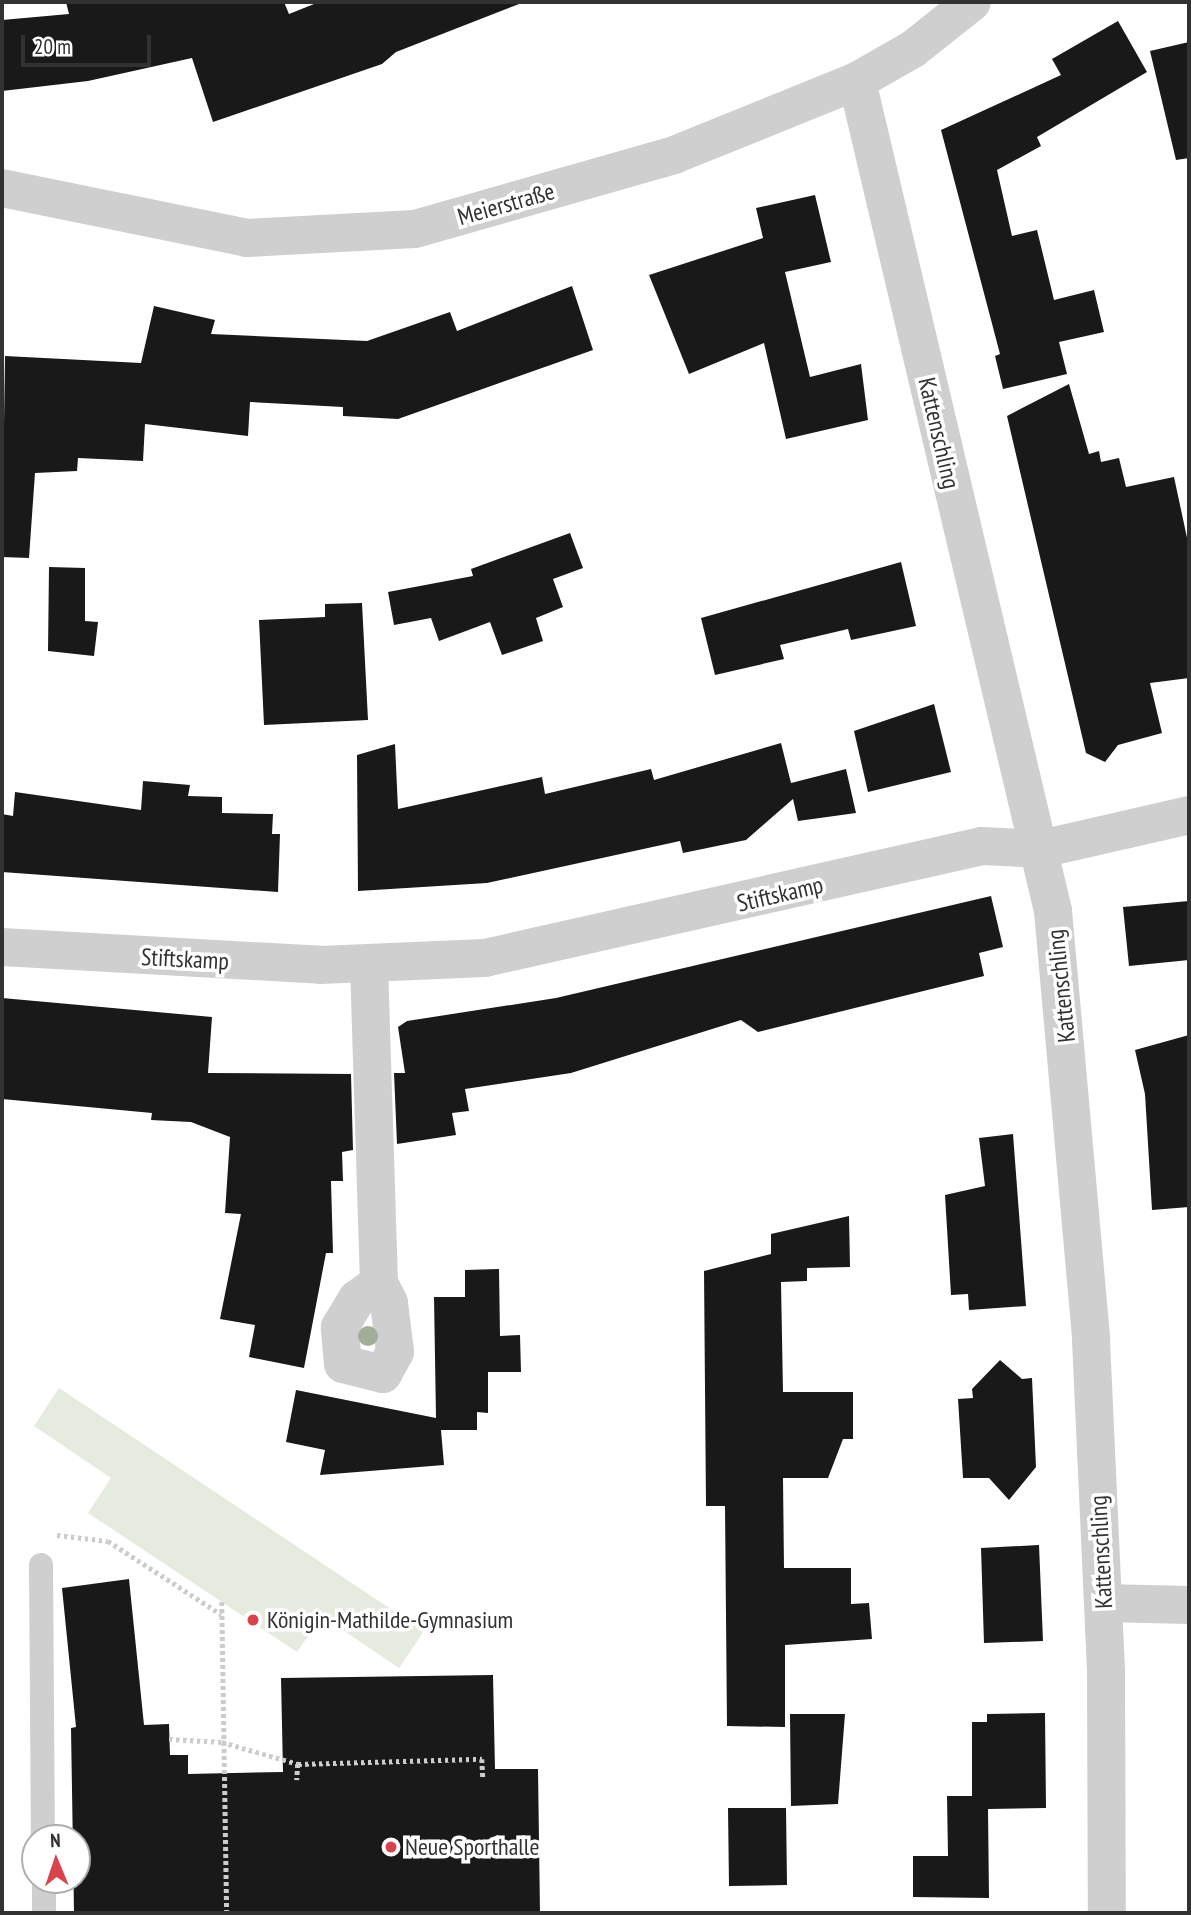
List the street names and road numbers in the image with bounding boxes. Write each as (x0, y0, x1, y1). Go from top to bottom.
street label: Meierstraße (454, 176, 558, 232)
street label: Kattenschling (912, 375, 966, 491)
street label: Stiftskamp (734, 870, 826, 918)
street label: Kattenschling (1041, 928, 1081, 1044)
street label: Stiftskamp (140, 942, 230, 976)
street label: Kattenschling (1084, 1495, 1118, 1609)

